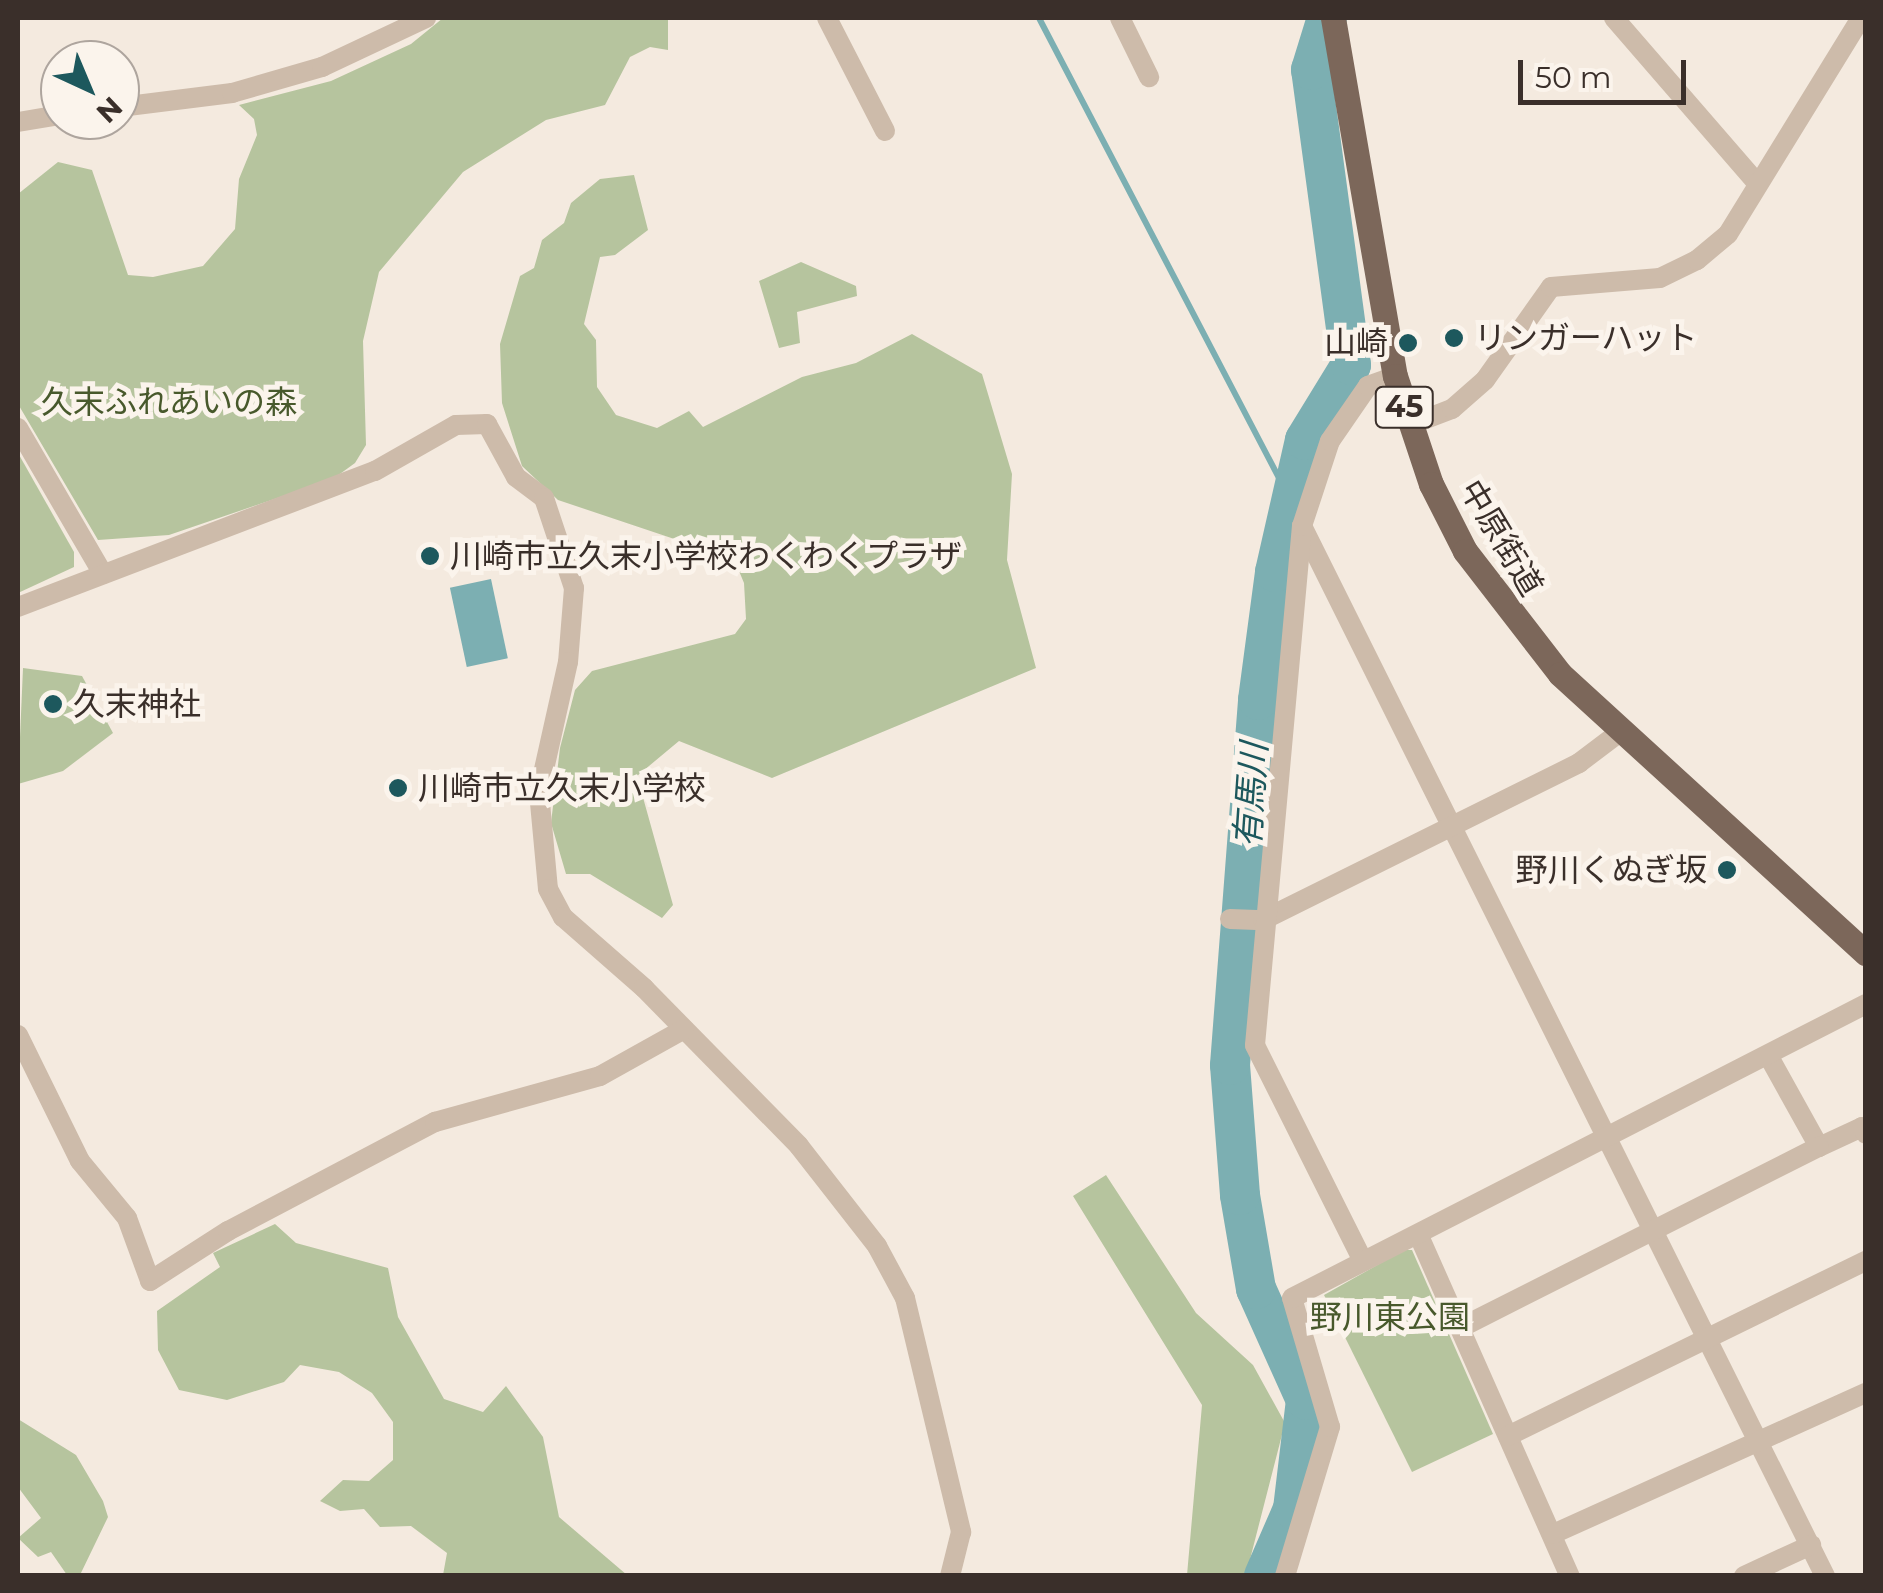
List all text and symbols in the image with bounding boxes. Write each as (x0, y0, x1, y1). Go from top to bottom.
north arrow (40, 40, 140, 140)
scale bar (1523, 40, 1690, 102)
text: 50 m (1535, 59, 1612, 96)
text: N (90, 90, 129, 130)
place label: リンガーハット (1474, 319, 1698, 357)
place label: 山崎 (1324, 324, 1388, 362)
marker: リンガーハット (1443, 327, 1465, 349)
marker: 山崎 (1397, 332, 1419, 354)
road number: 45 (1374, 382, 1434, 432)
park label: 久末ふれあいの森 (41, 383, 297, 421)
street label: 中原街道 (1452, 473, 1550, 603)
place label: 川崎市立久末小学校わくわくプラザ (450, 537, 962, 575)
marker: 川崎市立久末小学校わくわくプラザ (419, 545, 441, 567)
place label: 久末神社 (73, 685, 201, 723)
marker: 久末神社 (42, 693, 64, 715)
water label: 有馬川 (1226, 741, 1276, 849)
place label: 川崎市立久末小学校 (418, 769, 706, 807)
marker: 川崎市立久末小学校 (387, 777, 409, 799)
place label: 野川くぬぎ坂 (1515, 851, 1707, 889)
marker: 野川くぬぎ坂 (1716, 859, 1738, 881)
park label: 野川東公園 (1310, 1298, 1470, 1336)

